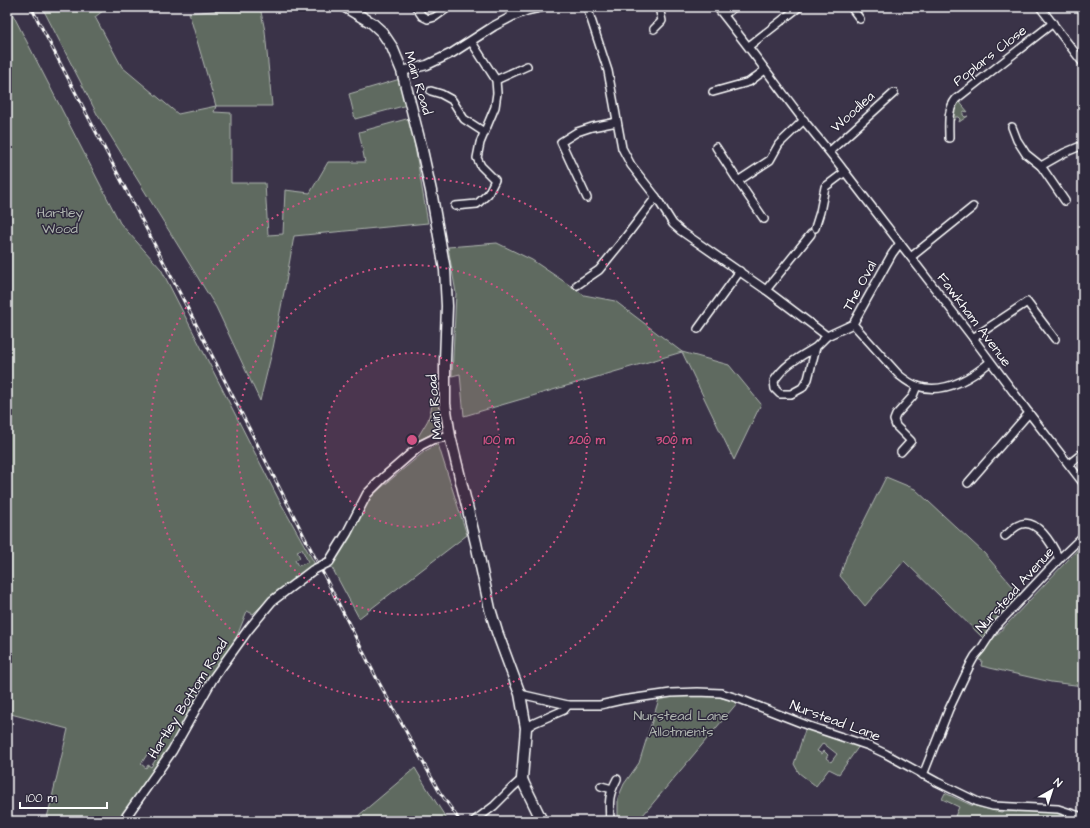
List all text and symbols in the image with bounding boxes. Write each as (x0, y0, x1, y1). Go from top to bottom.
street label: Poplars Close (949, 21, 1032, 91)
street label: Main Road (399, 49, 437, 117)
street label: Woodlea (827, 87, 879, 137)
park label: Hartley Wood (37, 203, 84, 239)
street label: The Oval (838, 257, 882, 315)
street label: Fawkham Avenue (932, 269, 1016, 371)
street label: Main Road (422, 373, 448, 441)
text: 100 m (484, 432, 515, 449)
text: 200 m (568, 432, 606, 449)
text: 300 m (655, 432, 692, 449)
centre of rings (405, 433, 419, 447)
street label: Nurstead Avenue (971, 542, 1059, 637)
street label: Hartley Bottom Road (143, 635, 233, 763)
street label: Nurstead Lane (787, 695, 884, 747)
park label: Nurstead Lane Allotments (633, 706, 729, 742)
north arrow (1032, 770, 1072, 810)
text: N (1051, 775, 1065, 791)
scale bar (20, 784, 107, 810)
text: 100 m (26, 790, 57, 807)

